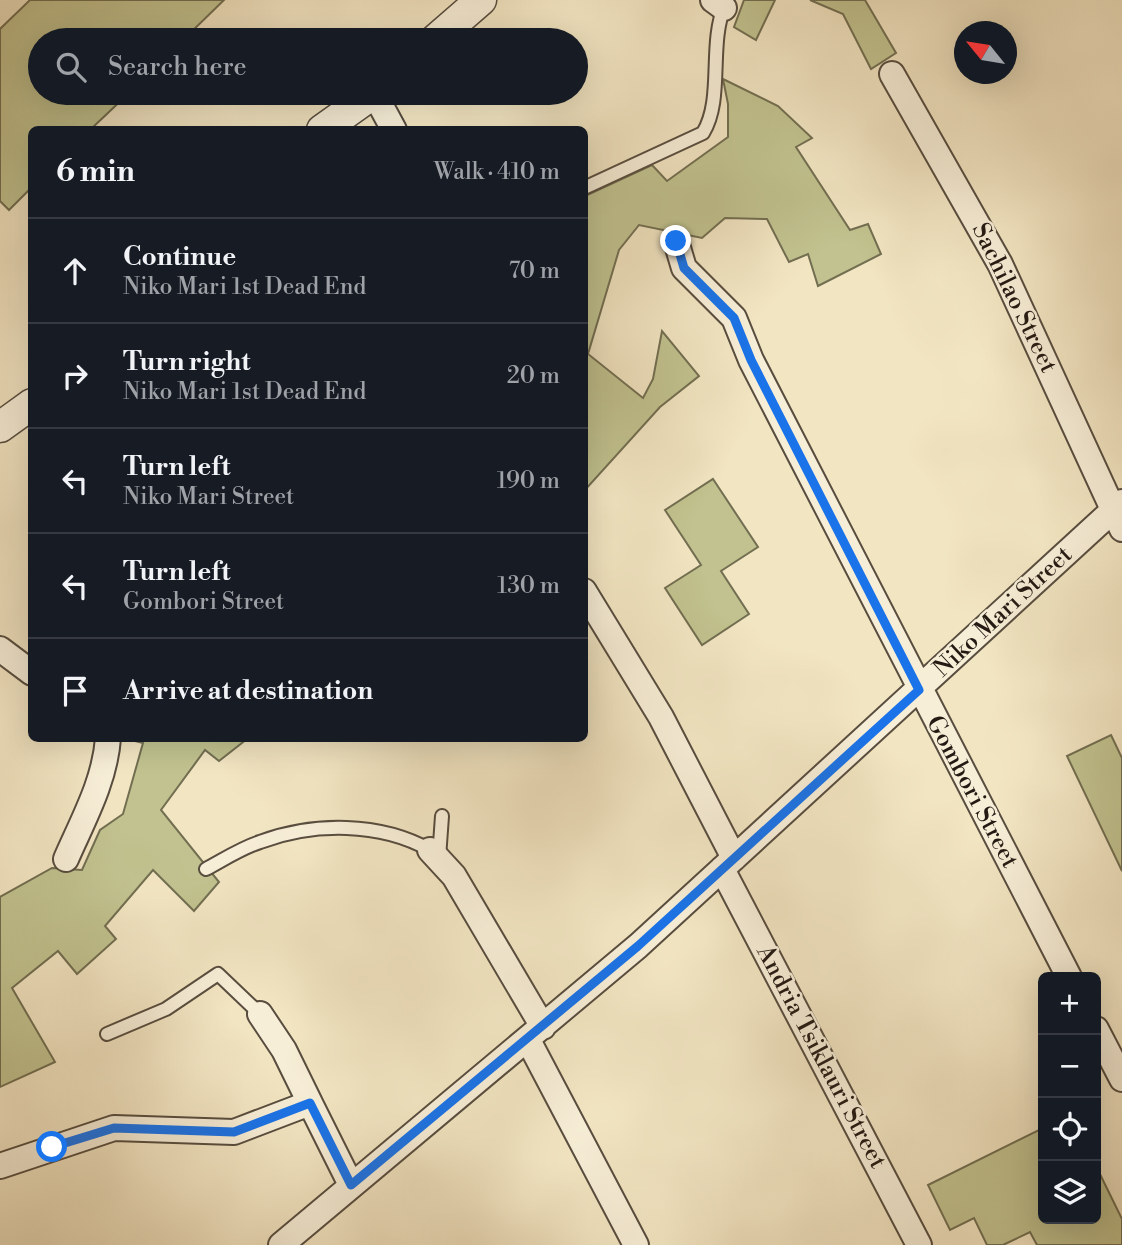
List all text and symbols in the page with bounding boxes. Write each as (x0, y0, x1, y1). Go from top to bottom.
north arrow (954, 21, 1017, 84)
search box (28, 28, 588, 105)
icon: search (52, 48, 90, 86)
text: Search here (108, 51, 247, 83)
text: 6 min (56, 153, 135, 191)
text: Walk · 410 m (434, 158, 560, 186)
street label: Sachilao Street (965, 218, 1063, 378)
route end (660, 225, 691, 256)
text: Continue (123, 241, 236, 273)
icon: ahead (56, 252, 94, 290)
text: 70 m (509, 257, 560, 285)
text: Niko Mari 1st Dead End (123, 273, 366, 301)
text: Turn right (123, 346, 251, 378)
icon: right (56, 357, 94, 395)
text: 20 m (507, 362, 560, 390)
text: Niko Mari 1st Dead End (123, 378, 366, 406)
text: Turn left (123, 451, 231, 483)
icon: left (56, 462, 94, 500)
text: 190 m (497, 467, 560, 495)
text: Niko Mari Street (123, 483, 294, 511)
street label: Niko Mari Street (927, 540, 1079, 684)
text: Turn left (123, 556, 231, 588)
icon: left (56, 567, 94, 605)
text: 130 m (497, 572, 560, 600)
text: Gombori Street (123, 588, 284, 616)
icon: arrive (56, 672, 94, 710)
text: Arrive at destination (123, 675, 373, 707)
street label: Gombori Street (919, 711, 1025, 874)
street label: Andria Tsiklauri Street (749, 939, 893, 1174)
map controls (1038, 972, 1101, 1224)
button: + (1038, 972, 1101, 1035)
button: − (1038, 1035, 1101, 1098)
button: locate (1038, 1098, 1101, 1161)
route start (36, 1131, 67, 1162)
button: layers (1038, 1161, 1101, 1224)

